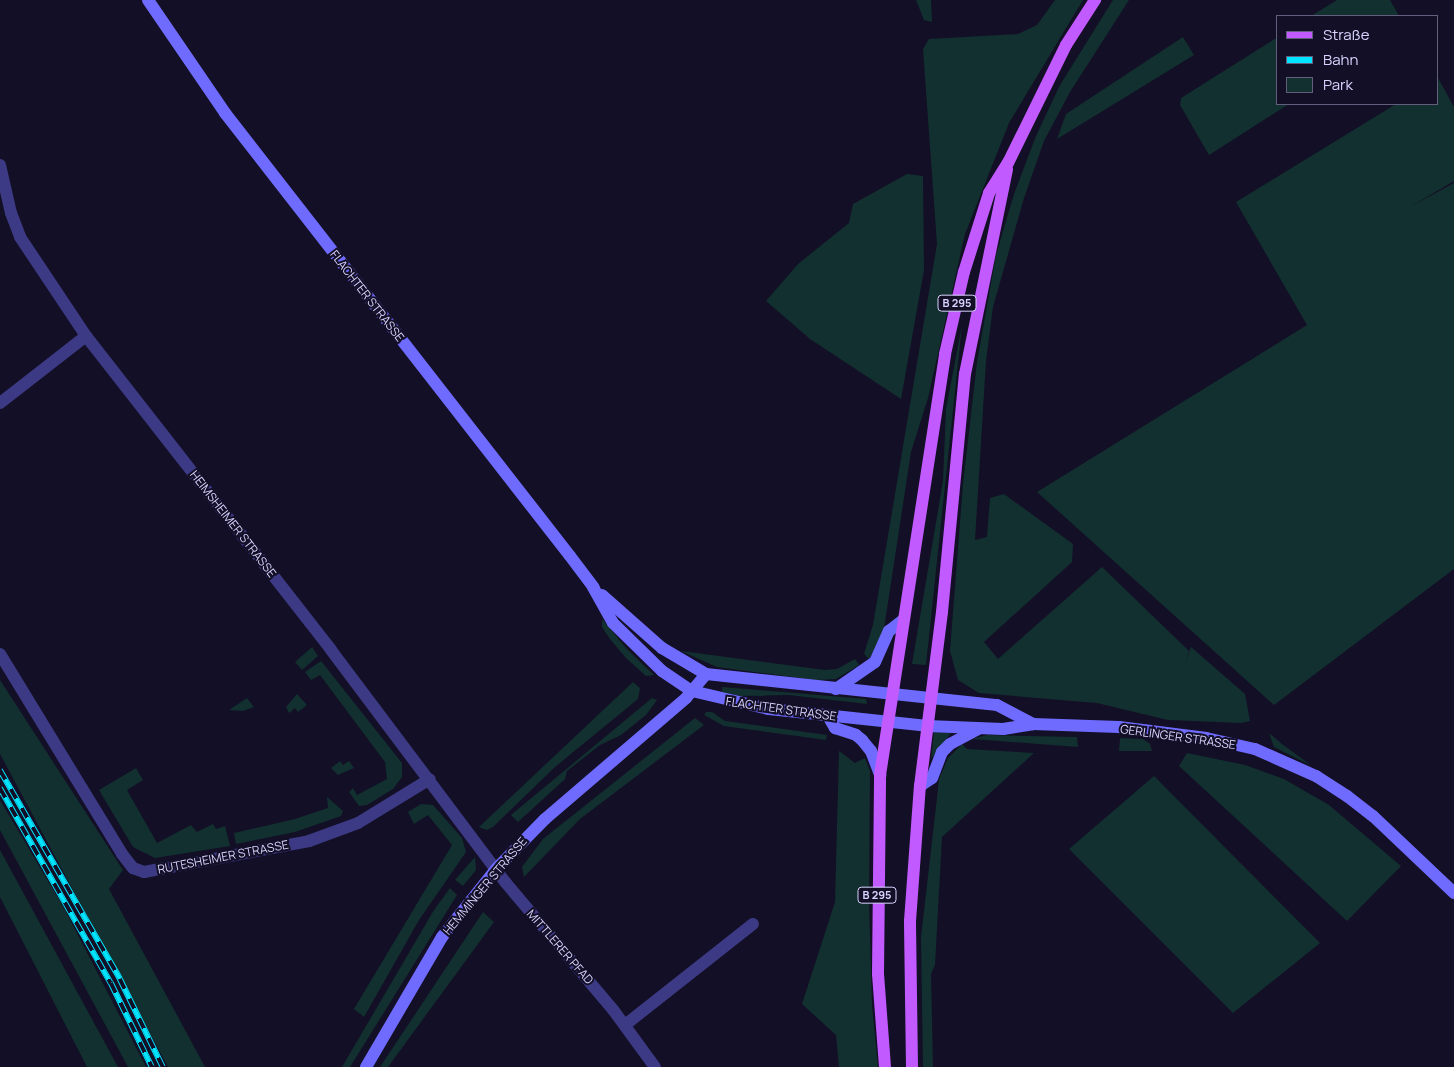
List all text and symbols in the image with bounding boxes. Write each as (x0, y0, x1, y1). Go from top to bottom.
legend (1276, 15, 1439, 105)
text: Straße (1323, 24, 1369, 45)
text: Bahn (1323, 49, 1358, 70)
text: Park (1323, 74, 1353, 95)
street label: FLACHTER STRASSE (327, 248, 407, 344)
road number: B 295 (937, 294, 977, 312)
street label: HEIMSHEIMER STRASSE (187, 468, 279, 580)
street label: FLACHTER STRASSE (725, 694, 837, 724)
street label: GERLINGER STRASSE (1119, 722, 1237, 752)
street label: HEMMINGER STRASSE (440, 834, 530, 938)
street label: RUTESHEIMER STRASSE (156, 837, 290, 877)
road number: B 295 (857, 886, 897, 904)
street label: MITTLERER PFAD (524, 907, 596, 987)

